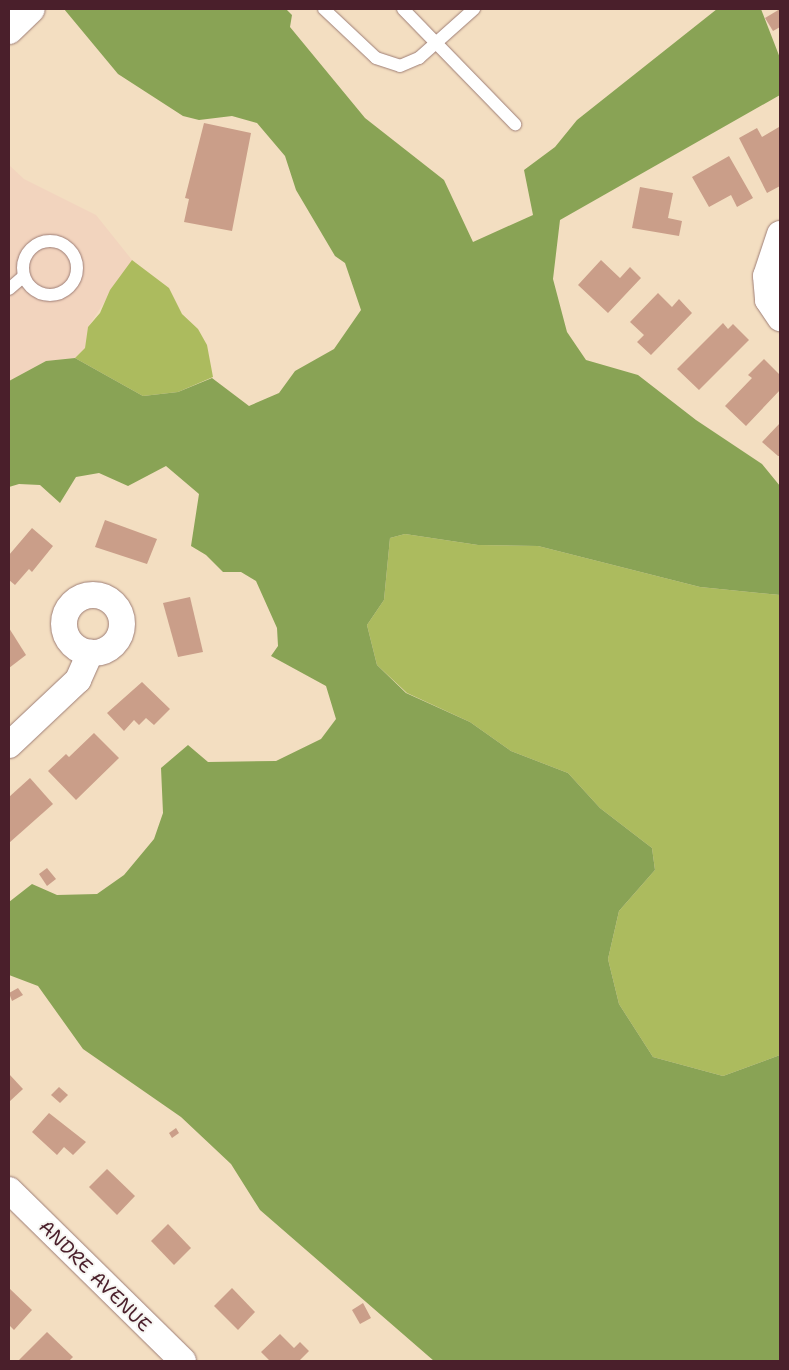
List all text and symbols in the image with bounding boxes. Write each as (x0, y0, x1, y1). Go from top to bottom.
street label: ANDRE AVENUE (34, 1215, 156, 1337)

